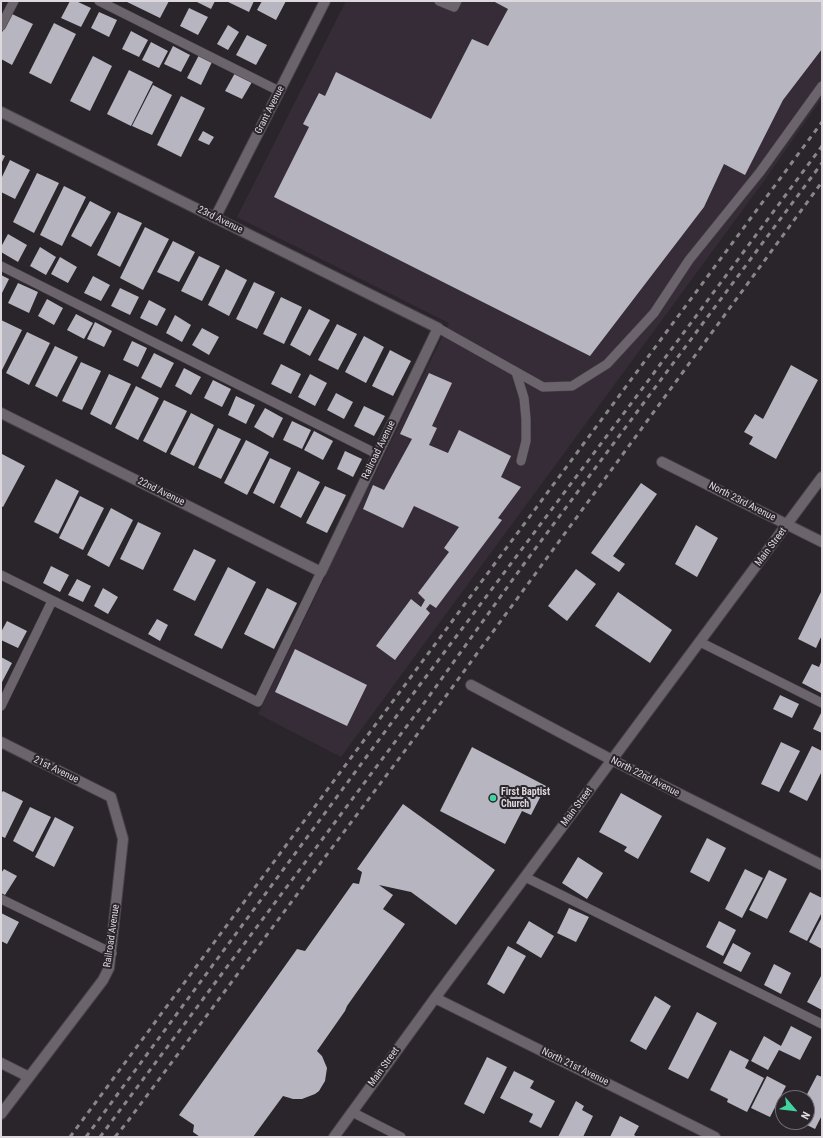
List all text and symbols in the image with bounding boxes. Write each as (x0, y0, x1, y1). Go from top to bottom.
street label: Grant Avenue (253, 84, 287, 136)
street label: 23rd Avenue (195, 204, 245, 236)
street label: Railroad Avenue (360, 419, 398, 481)
street label: 22nd Avenue (136, 475, 186, 509)
street label: North 23rd Avenue (707, 480, 777, 524)
street label: Main Street (753, 525, 789, 569)
street label: 21st Avenue (32, 754, 80, 786)
street label: North 22nd Avenue (609, 755, 681, 799)
street label: Main Street (559, 785, 595, 829)
place label: First Baptist Church (501, 786, 550, 810)
marker: First Baptist Church (488, 793, 498, 803)
street label: Railroad Avenue (102, 904, 122, 968)
street label: Main Street (366, 1045, 402, 1089)
street label: North 21st Avenue (540, 1046, 610, 1088)
north arrow (775, 1090, 815, 1130)
text: N (798, 1109, 812, 1121)

